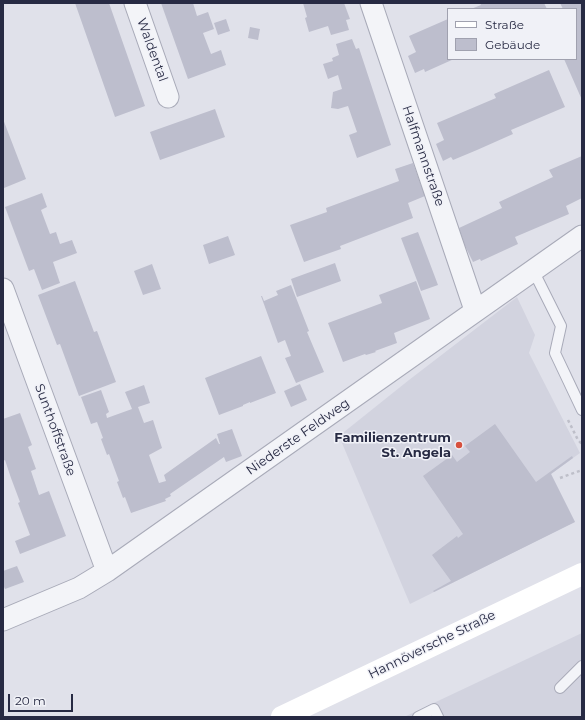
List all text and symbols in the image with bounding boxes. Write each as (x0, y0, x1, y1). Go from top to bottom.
legend (447, 8, 577, 60)
street label: Waldental (133, 16, 171, 84)
text: Straße (485, 17, 524, 32)
text: Gebäude (485, 37, 540, 52)
street label: Halfmannstraße (398, 103, 448, 209)
street label: Sunthoffstraße (31, 382, 79, 478)
street label: Niederste Feldweg (243, 395, 353, 479)
place label: Familienzentrum St. Angela (334, 430, 451, 461)
marker: Familienzentrum St. Angela (454, 440, 464, 450)
street label: Hannöversche Straße (366, 607, 498, 683)
scale bar (10, 686, 75, 712)
text: 20 m (15, 693, 46, 708)

